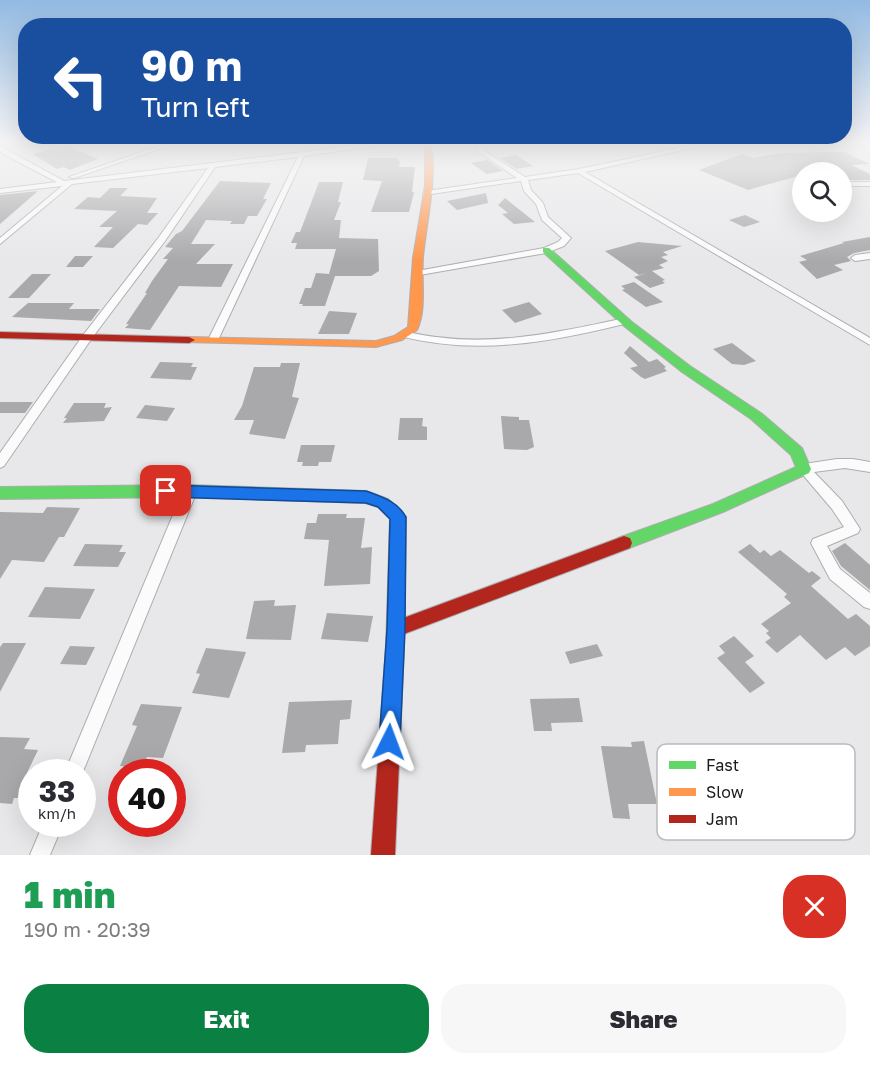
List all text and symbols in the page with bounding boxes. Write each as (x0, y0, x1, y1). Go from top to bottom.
text: 90 m (141, 40, 242, 90)
icon: left (42, 42, 120, 120)
text: Turn left (141, 91, 250, 123)
map controls (792, 162, 852, 222)
button: search (792, 162, 852, 222)
pin (140, 465, 191, 516)
icon: arrive (149, 474, 182, 507)
position arrow (357, 710, 421, 774)
legend (657, 744, 855, 840)
text: Fast (706, 755, 739, 775)
speed limit sign: 40 (108, 759, 186, 837)
text: 33 (39, 773, 75, 809)
text: Slow (706, 782, 744, 802)
text: km/h (38, 804, 76, 822)
text: Jam (706, 809, 738, 829)
text: 1 min (24, 873, 115, 916)
button: close (783, 875, 846, 938)
text: 190 m · 20:39 (24, 917, 151, 941)
button: Exit (24, 984, 429, 1053)
button: Share (441, 984, 846, 1053)

